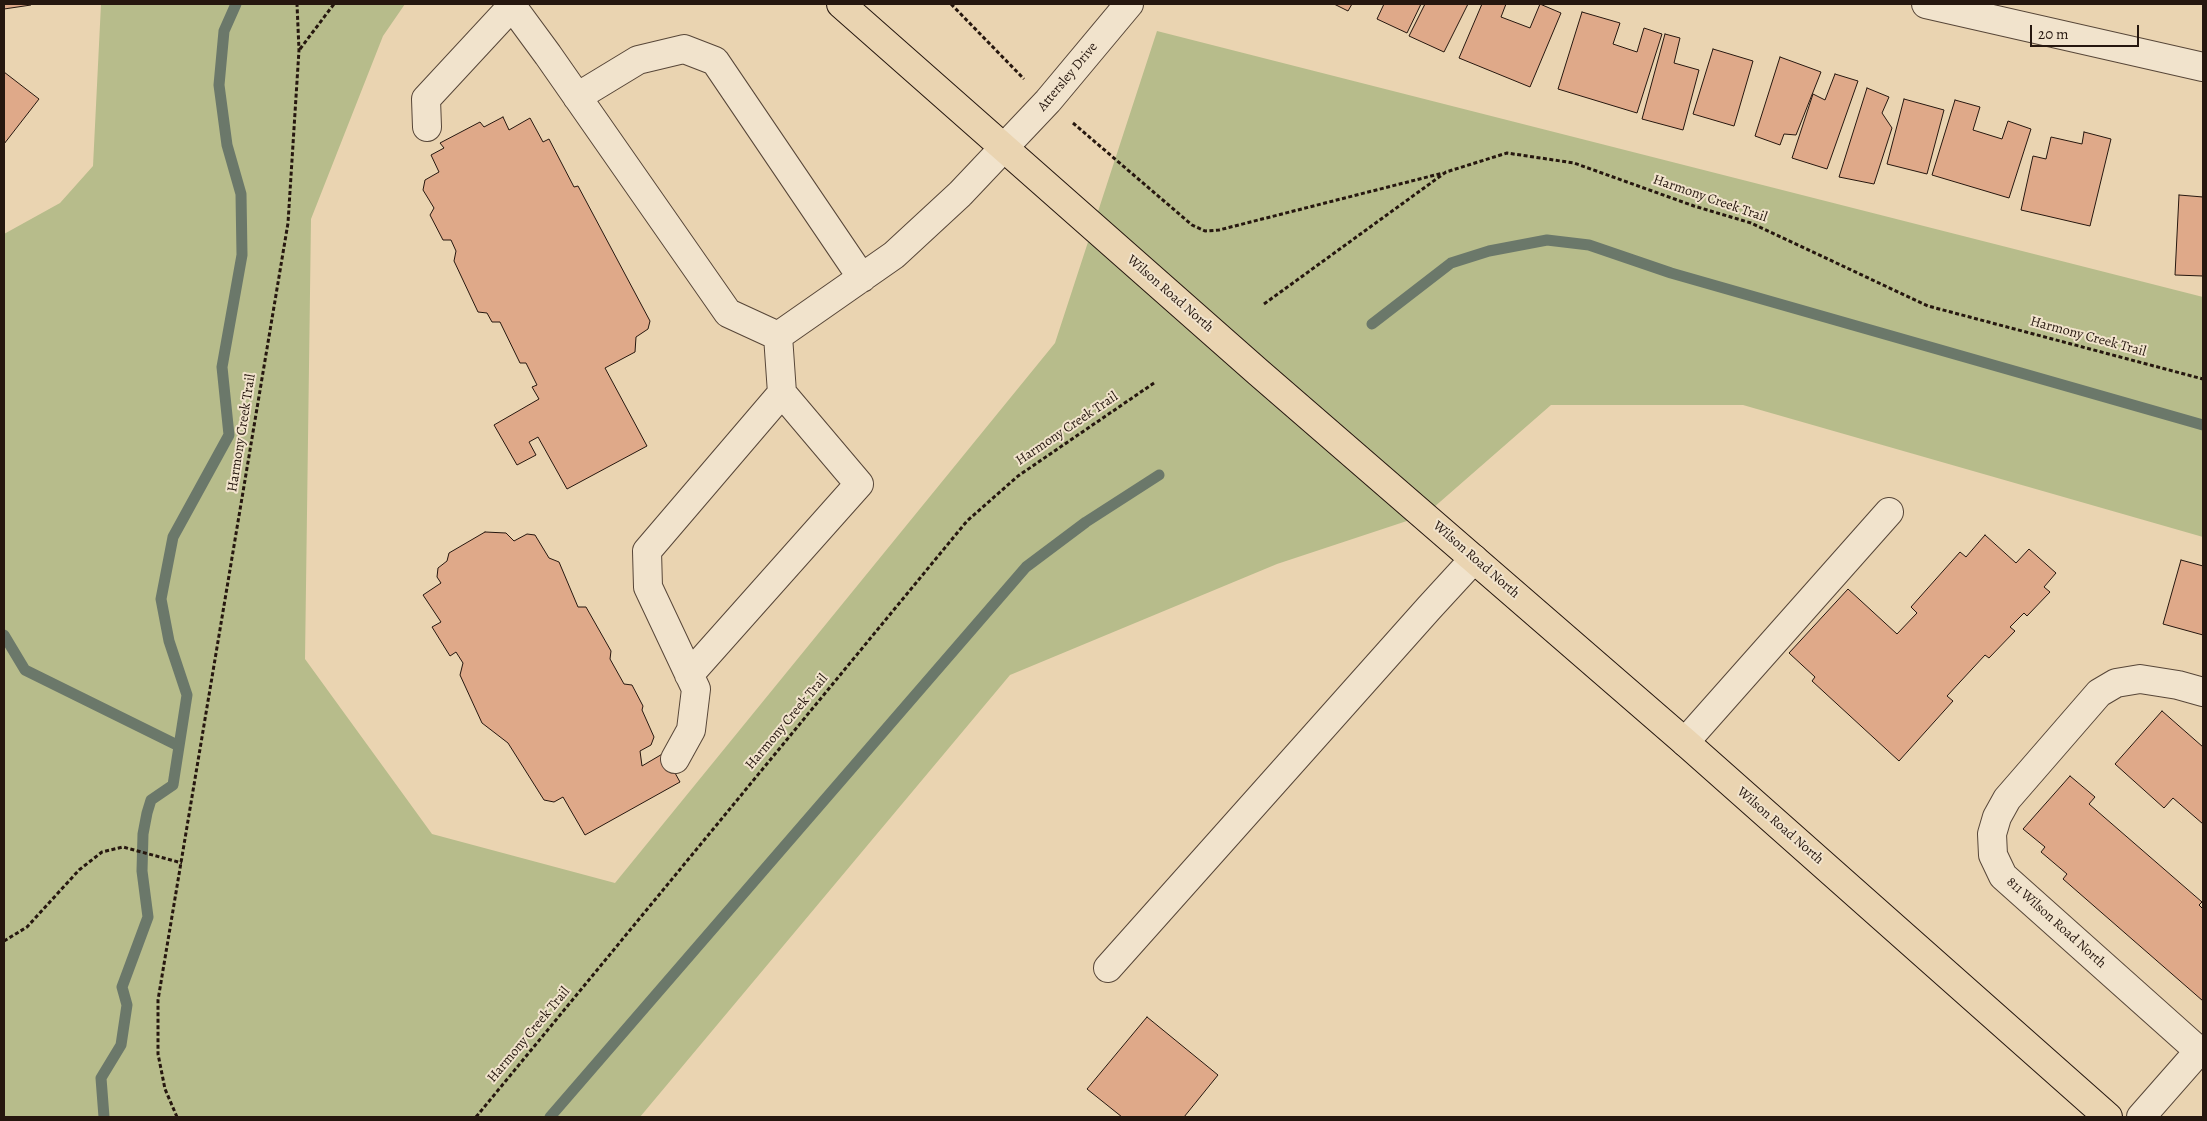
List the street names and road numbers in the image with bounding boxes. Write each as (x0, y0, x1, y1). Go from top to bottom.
street label: Attersley Drive (1034, 39, 1102, 115)
street label: Harmony Creek Trail (1651, 172, 1769, 226)
street label: Wilson Road North (1123, 252, 1217, 336)
street label: Harmony Creek Trail (2028, 313, 2148, 361)
street label: Harmony Creek Trail (224, 373, 260, 493)
street label: Harmony Creek Trail (1013, 389, 1121, 469)
street label: Wilson Road North (1429, 518, 1523, 602)
street label: Harmony Creek Trail (742, 671, 832, 773)
street label: Wilson Road North (1733, 784, 1827, 868)
street label: 811 Wilson Road North (2003, 874, 2109, 972)
street label: Harmony Creek Trail (484, 984, 574, 1086)

